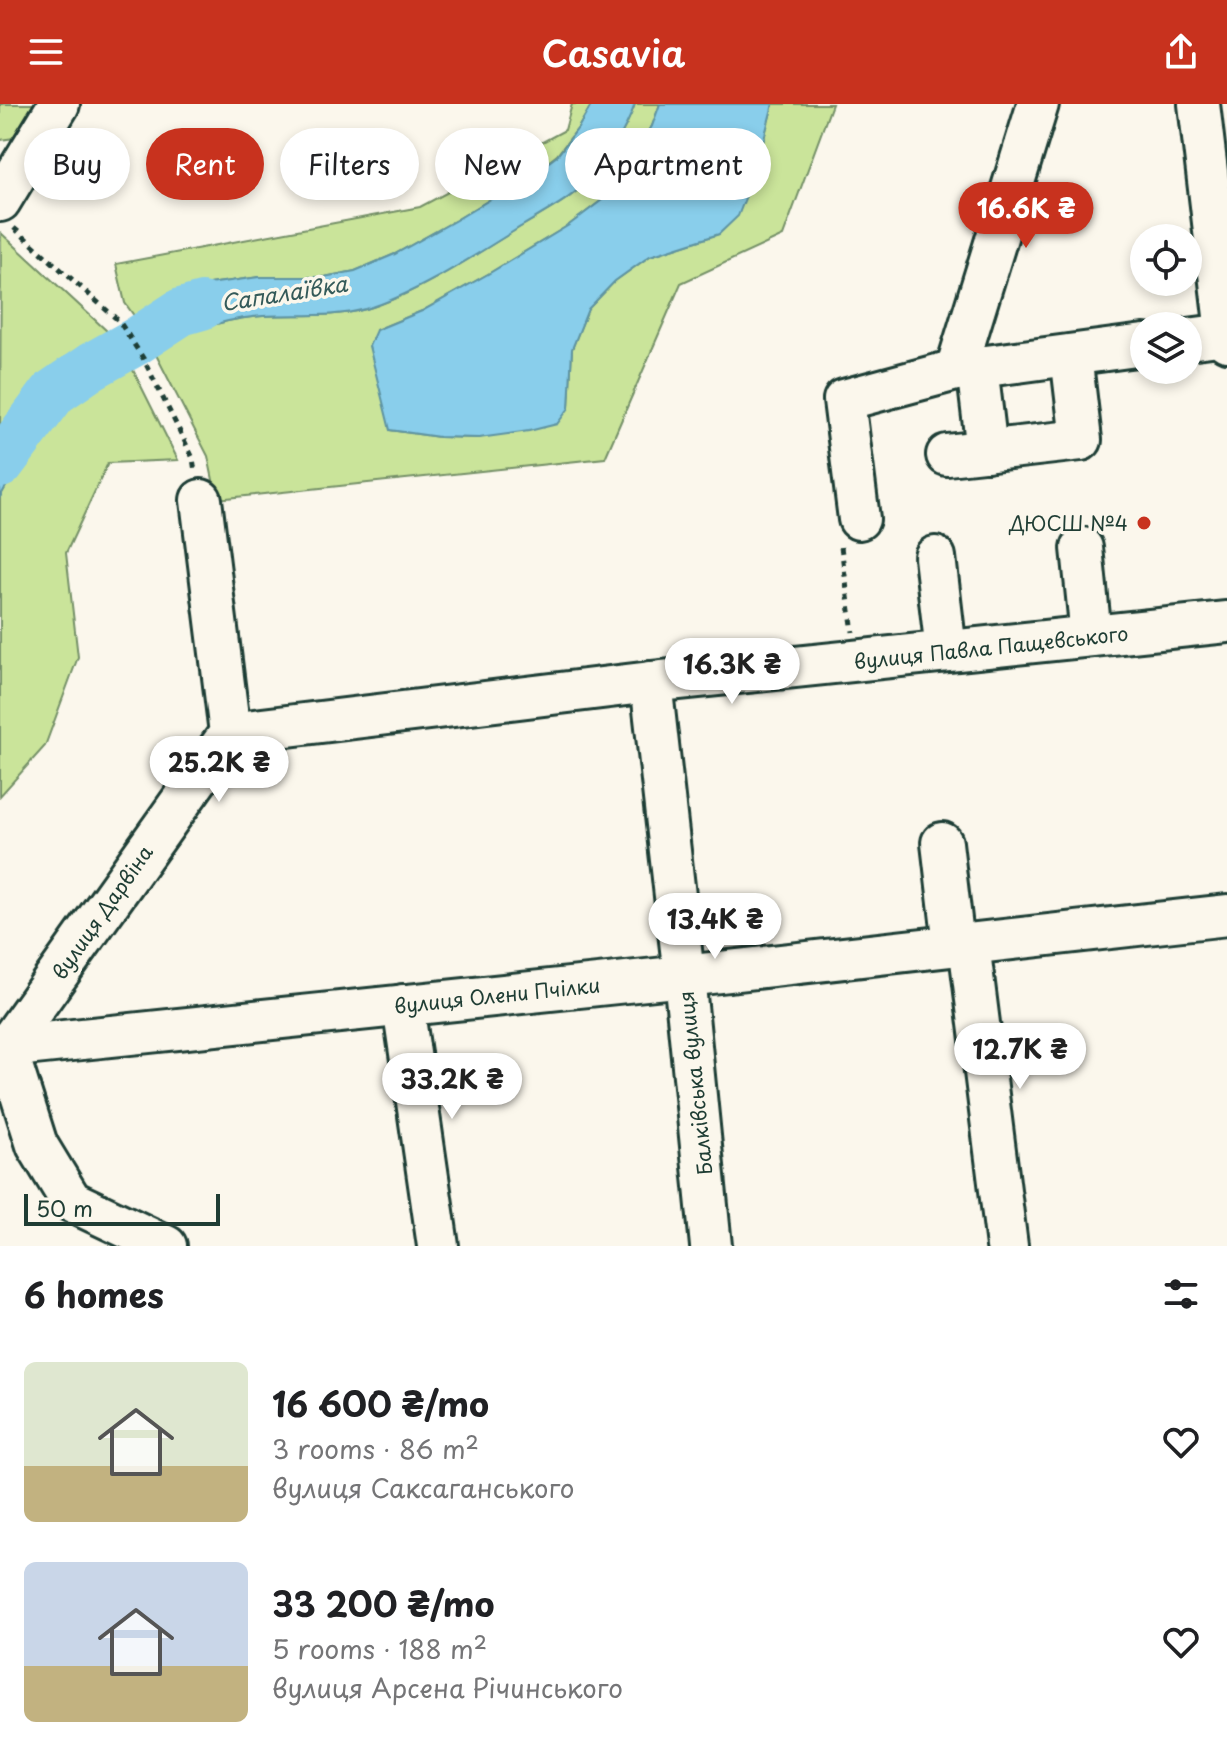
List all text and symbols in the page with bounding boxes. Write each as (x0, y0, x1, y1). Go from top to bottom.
text: Casavia (542, 25, 685, 79)
icon: menu (24, 30, 68, 74)
icon: share (1159, 30, 1203, 74)
chip: Buy (24, 128, 130, 200)
chip: Rent (146, 128, 264, 200)
chip: Filters (280, 128, 419, 200)
chip: New (435, 128, 549, 200)
chip: Apartment (565, 128, 771, 200)
pin: 16.6K ₴ (952, 182, 1100, 250)
text: 16.6K ₴ (976, 188, 1076, 227)
map controls (1130, 224, 1202, 384)
button: locate (1130, 224, 1202, 296)
water label: Сапалаївка (219, 266, 351, 318)
button: layers (1130, 312, 1202, 384)
place label: ДЮСШ №4 (1008, 508, 1128, 538)
marker: ДЮСШ №4 (1135, 514, 1153, 532)
street label: вулиця Павла Пащевського (852, 618, 1130, 676)
pin: 16.3K ₴ (658, 638, 806, 706)
text: 16.3K ₴ (683, 644, 781, 683)
pin: 25.2K ₴ (145, 736, 293, 804)
text: 25.2K ₴ (168, 742, 270, 781)
street label: вулиця Дарвіна (44, 838, 160, 985)
pin: 13.4K ₴ (641, 893, 789, 961)
text: 13.4K ₴ (666, 899, 764, 938)
street label: вулиця Олени Пчілки (393, 969, 601, 1021)
street label: Балківська вулиця (670, 990, 720, 1176)
pin: 12.7K ₴ (946, 1023, 1094, 1091)
text: 12.7K ₴ (972, 1029, 1068, 1068)
pin: 33.2K ₴ (378, 1053, 526, 1121)
text: 33.2K ₴ (400, 1059, 504, 1098)
scale bar (24, 1190, 220, 1226)
text: 50 m (36, 1191, 93, 1224)
text: 6 homes (24, 1268, 164, 1320)
icon: filters (1159, 1272, 1203, 1316)
text: 16 600 ₴/mo (272, 1377, 489, 1429)
icon: home (88, 1394, 184, 1490)
icon: heart (1159, 1420, 1203, 1464)
text: 3 rooms · 86 m² (272, 1429, 479, 1468)
text: вулиця Саксаганського (272, 1468, 575, 1507)
text: 33 200 ₴/mo (272, 1577, 495, 1629)
icon: home (88, 1594, 184, 1690)
icon: heart (1159, 1620, 1203, 1664)
text: 5 rooms · 188 m² (272, 1629, 487, 1668)
text: вулиця Арсена Річинського (272, 1668, 623, 1707)

